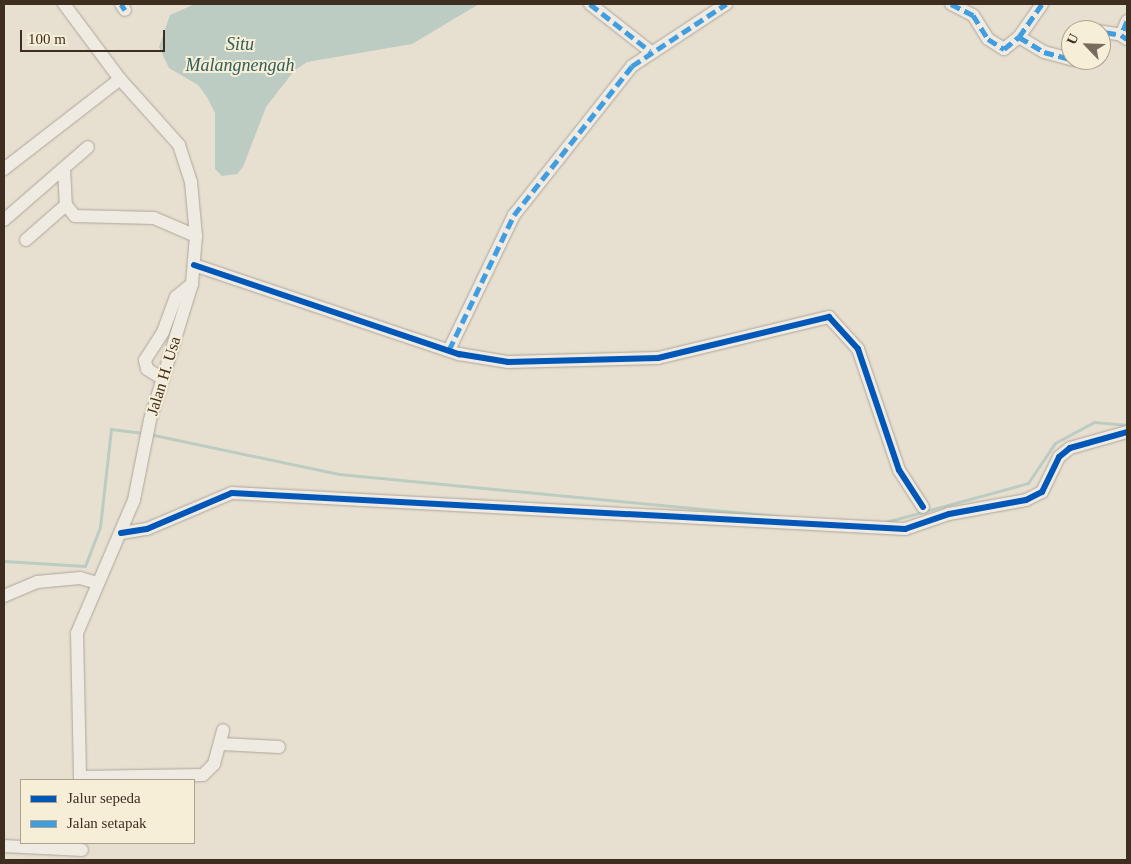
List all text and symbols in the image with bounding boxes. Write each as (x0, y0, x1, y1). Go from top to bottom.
scale bar (22, 20, 168, 52)
north arrow (1061, 20, 1111, 70)
text: 100 m (28, 31, 66, 47)
text: U (1064, 31, 1082, 47)
water label: Situ Malangnengah (186, 34, 294, 76)
street label: Jalan H. Usa (143, 334, 185, 418)
legend (20, 779, 195, 844)
text: Jalur sepeda (67, 790, 141, 806)
text: Jalan setapak (67, 815, 147, 831)

